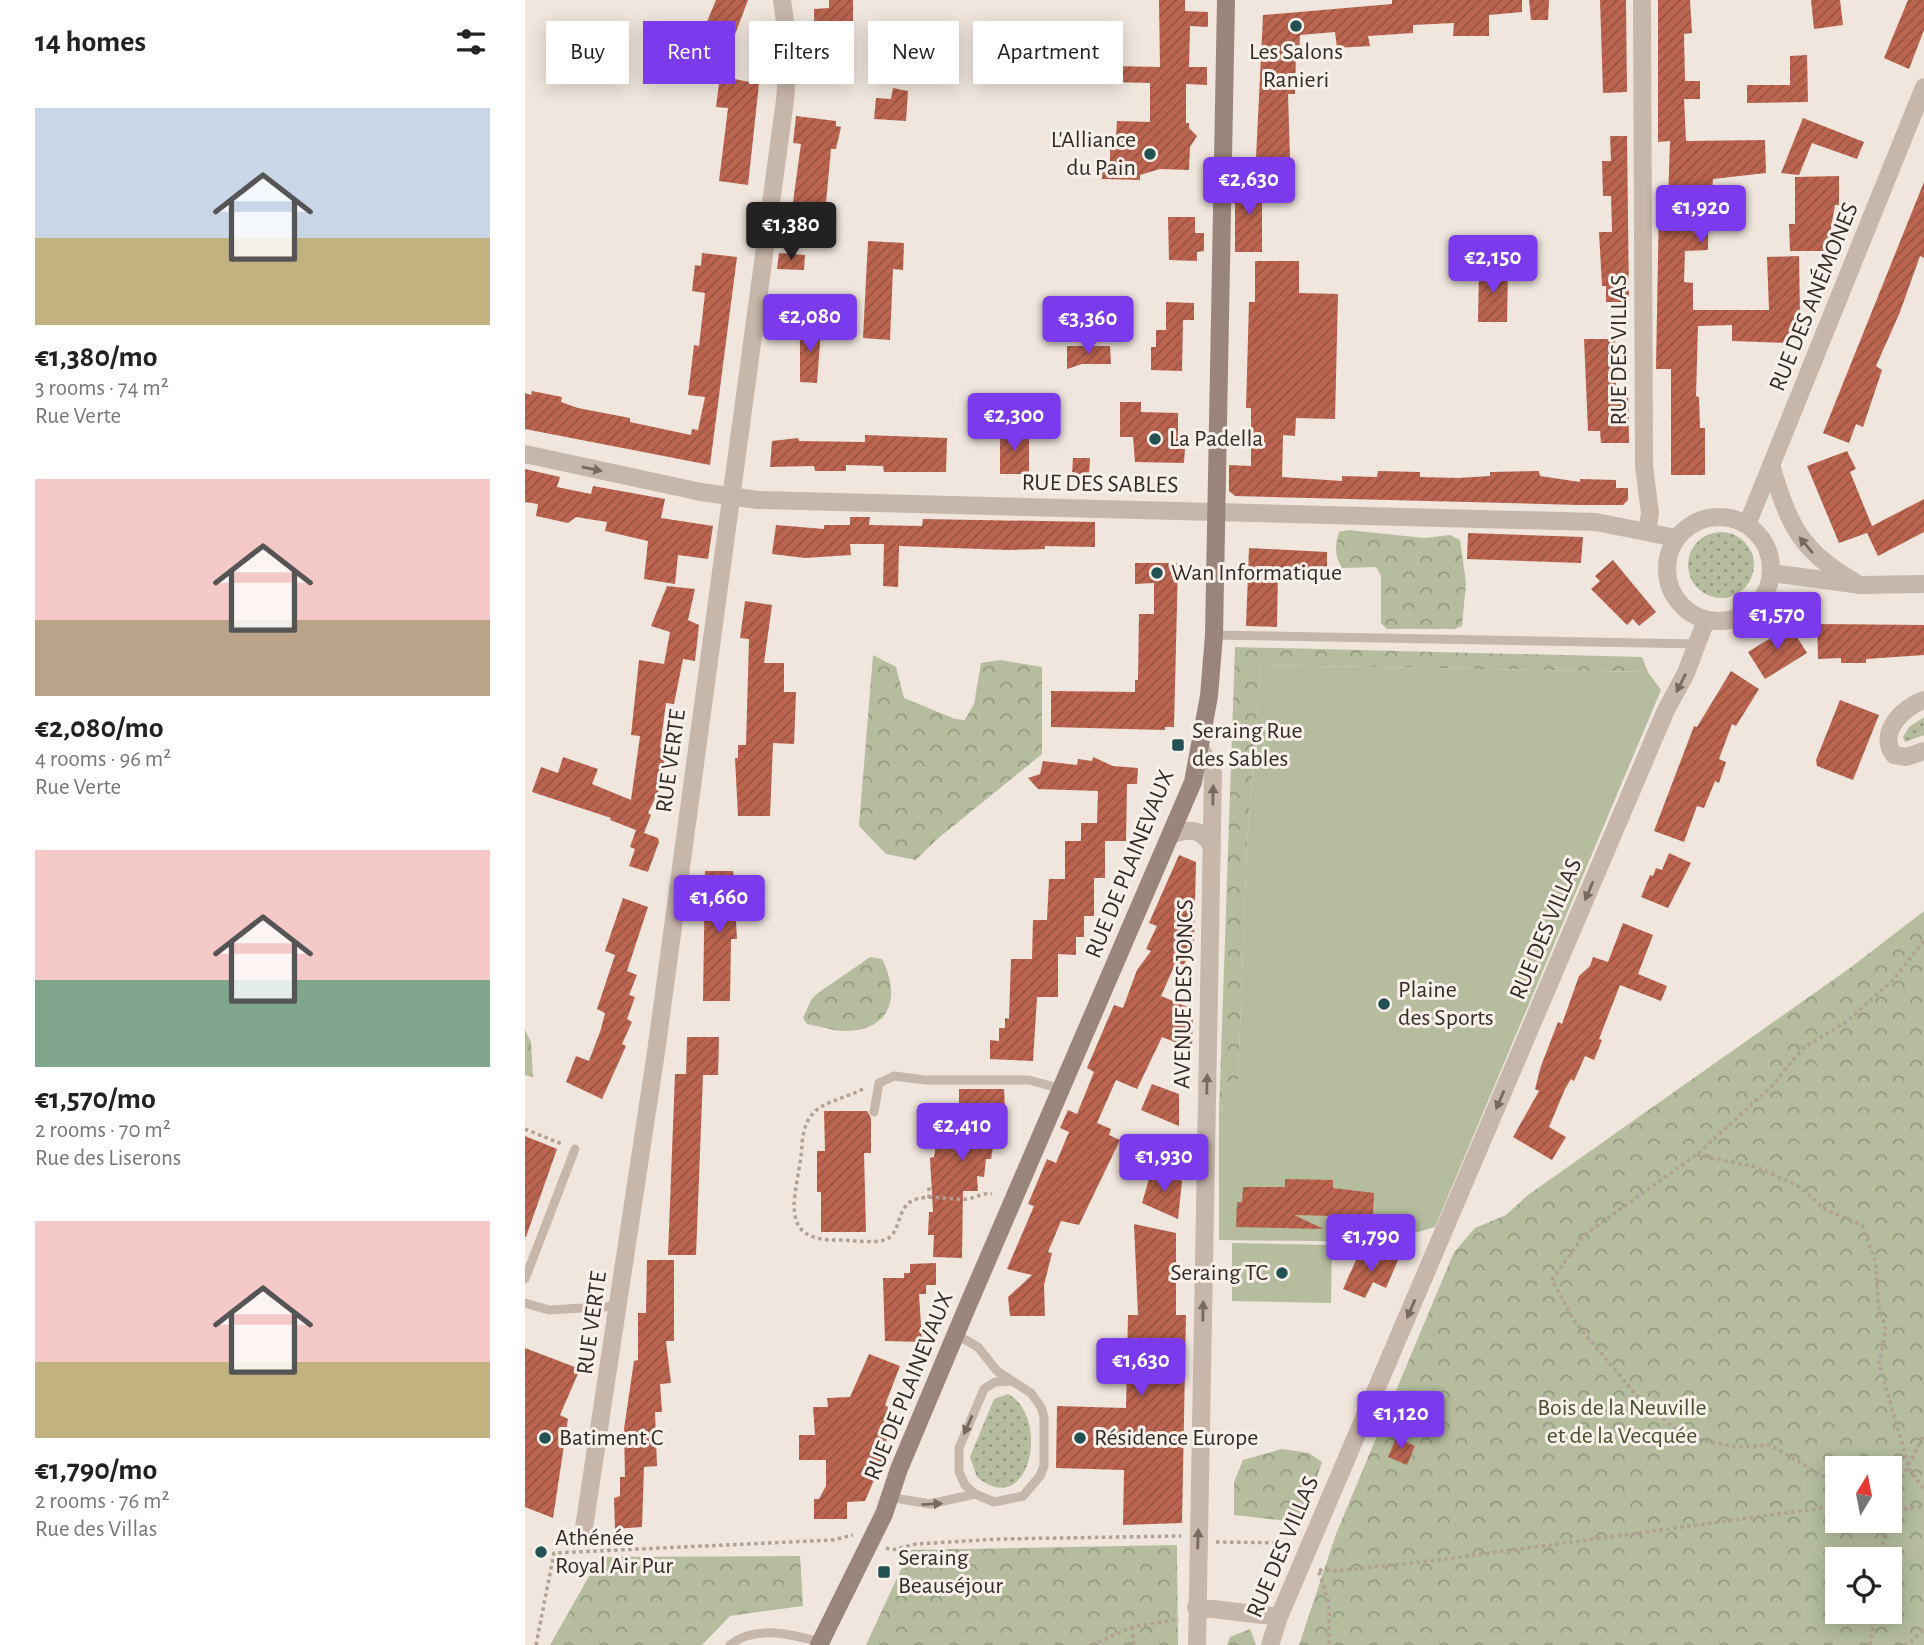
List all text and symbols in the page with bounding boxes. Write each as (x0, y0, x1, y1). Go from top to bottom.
marker: Les Salons Ranieri (1288, 18, 1304, 34)
chip: Buy (546, 21, 629, 84)
chip: Rent (643, 21, 735, 84)
chip: Filters (749, 21, 854, 84)
chip: New (868, 21, 959, 84)
chip: Apartment (973, 21, 1123, 84)
icon: filters (452, 23, 490, 61)
text: 14 homes (35, 27, 146, 57)
place label: Les Salons Ranieri (1249, 40, 1343, 92)
place label: L'Alliance du Pain (1051, 128, 1136, 180)
marker: L'Alliance du Pain (1142, 146, 1158, 162)
icon: home (200, 154, 326, 280)
pin: €2,630 (1192, 158, 1306, 217)
text: €2,630 (1219, 168, 1279, 191)
pin: €1,920 (1644, 186, 1758, 245)
text: €1,920 (1672, 196, 1730, 219)
street label: RUE DES ANÉMONES (1763, 199, 1863, 395)
pin: €1,380 (734, 202, 848, 262)
text: €1,380 (762, 213, 820, 236)
pin: €2,150 (1436, 236, 1550, 295)
text: €2,150 (1464, 246, 1522, 269)
street label: RUE DES VILLAS (1607, 275, 1631, 425)
pin: €2,080 (753, 294, 867, 354)
pin: €3,360 (1031, 296, 1145, 356)
text: €2,080 (779, 305, 841, 328)
text: €3,360 (1059, 307, 1117, 330)
text: €1,380/mo (35, 342, 158, 372)
text: 3 rooms · 74 m² (35, 377, 169, 400)
pin: €2,300 (957, 393, 1071, 453)
text: €2,300 (984, 404, 1044, 427)
text: Rue Verte (35, 405, 121, 428)
place label: La Padella (1169, 427, 1263, 451)
marker: La Padella (1147, 431, 1163, 447)
one-way arrow (581, 463, 603, 474)
street label: RUE DES SABLES (1021, 471, 1179, 497)
icon: home (200, 525, 326, 651)
one-way arrow (1799, 537, 1814, 555)
place label: Wan Informatique (1171, 561, 1342, 585)
marker: Wan Informatique (1149, 565, 1165, 581)
pin: €1,570 (1720, 592, 1834, 652)
text: €1,570 (1749, 603, 1805, 626)
one-way arrow (1675, 673, 1687, 693)
street label: RUE VERTE (652, 707, 690, 814)
text: €2,080/mo (35, 713, 164, 743)
place label: Seraing Rue des Sables (1192, 719, 1302, 771)
marker: Seraing Rue des Sables (1170, 737, 1186, 753)
text: 4 rooms · 96 m² (35, 748, 171, 771)
street label: RUE DE PLAINEVAUX (1081, 766, 1179, 962)
text: Rue Verte (35, 776, 121, 799)
one-way arrow (1207, 784, 1219, 806)
street label: RUE DES VILLAS (1505, 855, 1587, 1003)
pin: €1,660 (662, 876, 776, 935)
one-way arrow (1583, 880, 1594, 901)
text: €1,660 (690, 886, 748, 909)
icon: home (200, 896, 326, 1022)
street label: AVENUE DES JONCS (1170, 899, 1198, 1089)
place label: Plaine des Sports (1398, 978, 1494, 1030)
marker: Plaine des Sports (1376, 996, 1392, 1012)
one-way arrow (1201, 1073, 1213, 1095)
text: €1,570/mo (35, 1084, 156, 1114)
one-way arrow (1494, 1090, 1506, 1110)
pin: €2,410 (905, 1104, 1019, 1163)
text: €2,410 (933, 1114, 991, 1137)
text: 2 rooms · 70 m² (35, 1119, 171, 1142)
pin: €1,930 (1107, 1134, 1221, 1194)
text: €1,930 (1135, 1145, 1193, 1168)
text: Rue des Liserons (35, 1147, 181, 1170)
pin: €1,790 (1314, 1214, 1428, 1274)
text: €1,790 (1342, 1225, 1400, 1248)
place label: Seraing TC (1170, 1261, 1268, 1285)
marker: Seraing TC (1274, 1265, 1290, 1281)
icon: home (200, 1267, 326, 1393)
street label: RUE VERTE (573, 1269, 611, 1376)
street label: RUE DE PLAINEVAUX (860, 1288, 958, 1484)
one-way arrow (1405, 1299, 1416, 1320)
one-way arrow (1197, 1300, 1209, 1322)
pin: €1,630 (1084, 1338, 1198, 1398)
text: €1,630 (1112, 1349, 1170, 1372)
pin: €1,120 (1344, 1392, 1458, 1451)
park label: Bois de la Neuville et de la Vecquée (1537, 1396, 1707, 1448)
text: €1,120 (1373, 1402, 1429, 1425)
one-way arrow (962, 1415, 974, 1435)
place label: Batiment C (559, 1426, 663, 1450)
place label: Résidence Europe (1094, 1426, 1258, 1450)
marker: Batiment C (537, 1430, 553, 1446)
marker: Résidence Europe (1072, 1430, 1088, 1446)
text: €1,790/mo (35, 1455, 157, 1485)
north arrow (1825, 1456, 1902, 1533)
map controls (1825, 1456, 1902, 1624)
street label: RUE DES VILLAS (1242, 1473, 1324, 1621)
text: 2 rooms · 76 m² (35, 1490, 169, 1513)
one-way arrow (922, 1498, 944, 1509)
text: Rue des Villas (35, 1518, 157, 1541)
place label: Athénée Royal Air Pur (555, 1526, 673, 1578)
one-way arrow (1192, 1528, 1203, 1550)
marker: Athénée Royal Air Pur (533, 1544, 549, 1560)
place label: Seraing Beauséjour (898, 1546, 1003, 1598)
button: locate (1825, 1547, 1902, 1624)
marker: Seraing Beauséjour (876, 1564, 892, 1580)

